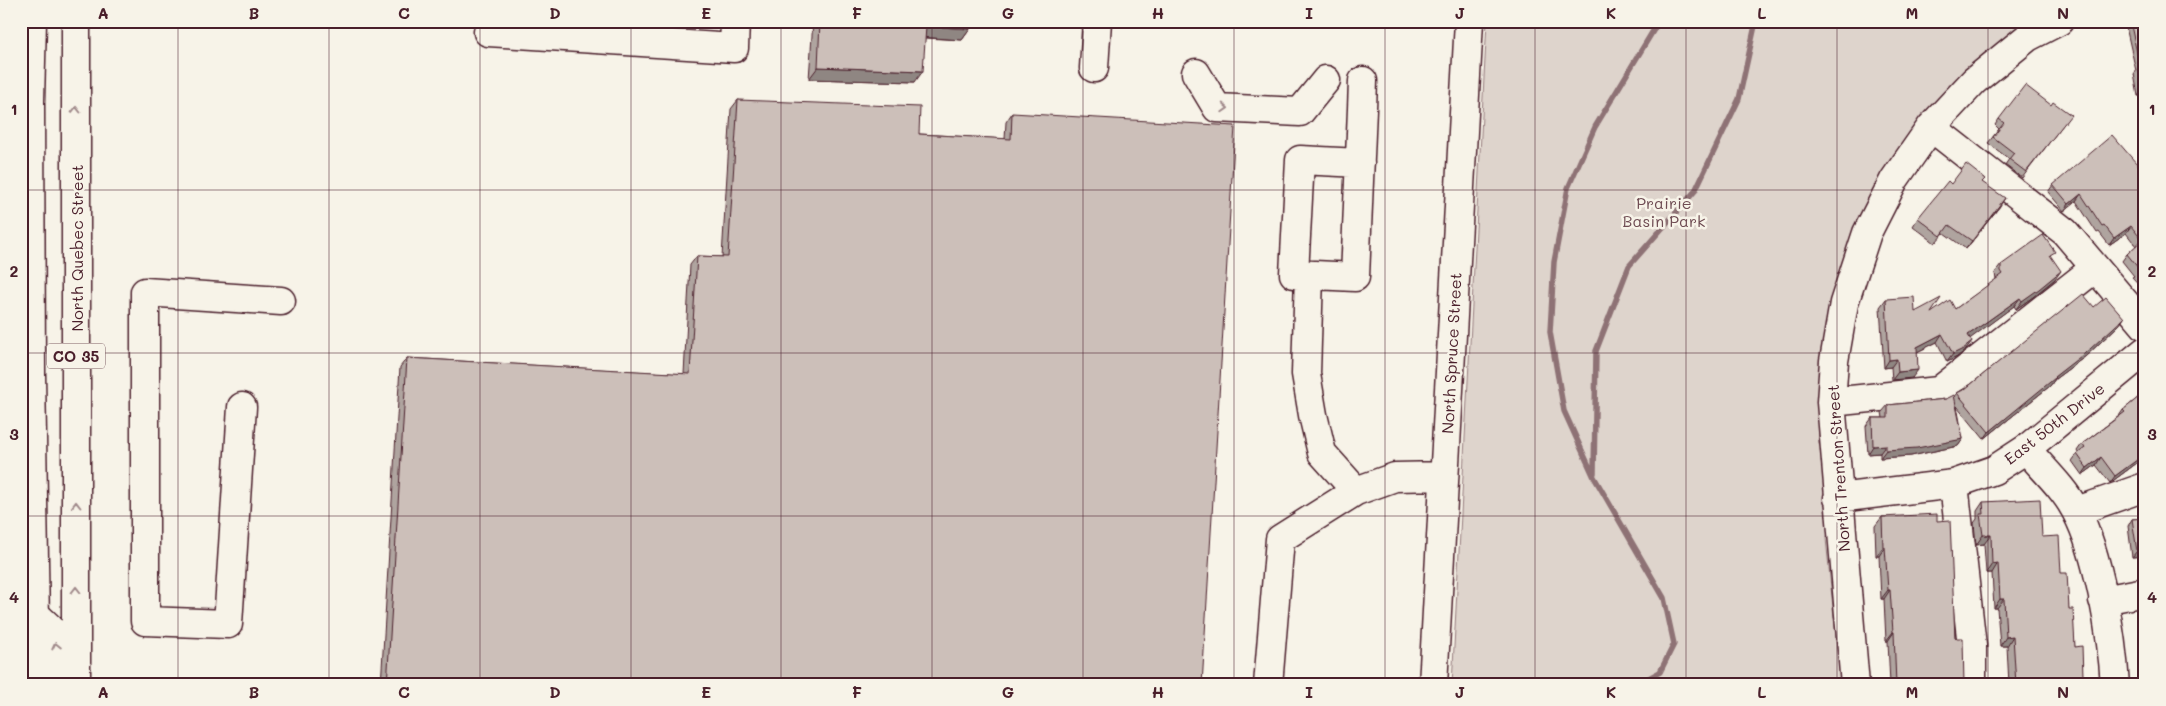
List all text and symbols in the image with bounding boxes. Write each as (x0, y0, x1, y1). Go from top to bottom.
text: A (97, 2, 109, 23)
text: B (249, 2, 259, 23)
text: C (398, 2, 410, 23)
text: D (549, 2, 561, 23)
text: E (701, 2, 711, 23)
text: F (852, 2, 862, 23)
text: G (1002, 2, 1014, 23)
text: H (1152, 2, 1164, 23)
text: I (1305, 2, 1313, 23)
text: J (1455, 2, 1465, 23)
text: K (1606, 2, 1616, 23)
text: L (1757, 2, 1767, 23)
text: M (1906, 2, 1918, 23)
text: N (2057, 2, 2069, 23)
text: 1 (10, 98, 18, 119)
text: 1 (2148, 98, 2156, 119)
one-way arrow (1222, 103, 1230, 113)
one-way arrow (71, 106, 81, 114)
street label: North Quebec Street (66, 164, 87, 332)
park label: Prairie Basin Park (1623, 192, 1705, 231)
text: 2 (10, 260, 19, 281)
text: 2 (2148, 260, 2157, 281)
street label: North Spruce Street (1436, 272, 1466, 434)
road number: CO 35 (47, 344, 105, 368)
street label: East 50th Drive (2000, 377, 2108, 469)
street label: North Trenton Street (1822, 384, 1854, 552)
text: 3 (9, 423, 19, 444)
text: 3 (2147, 423, 2157, 444)
one-way arrow (71, 501, 81, 509)
one-way arrow (71, 585, 81, 593)
text: 4 (9, 586, 19, 607)
text: 4 (2147, 586, 2157, 607)
one-way arrow (51, 641, 62, 650)
text: A (97, 681, 109, 702)
text: B (249, 681, 259, 702)
text: C (398, 681, 410, 702)
text: D (549, 681, 561, 702)
text: E (701, 681, 711, 702)
text: F (852, 681, 862, 702)
text: G (1002, 681, 1014, 702)
text: H (1152, 681, 1164, 702)
text: I (1305, 681, 1313, 702)
text: J (1455, 681, 1465, 702)
text: K (1606, 681, 1616, 702)
text: L (1757, 681, 1767, 702)
text: M (1906, 681, 1918, 702)
text: N (2057, 681, 2069, 702)

